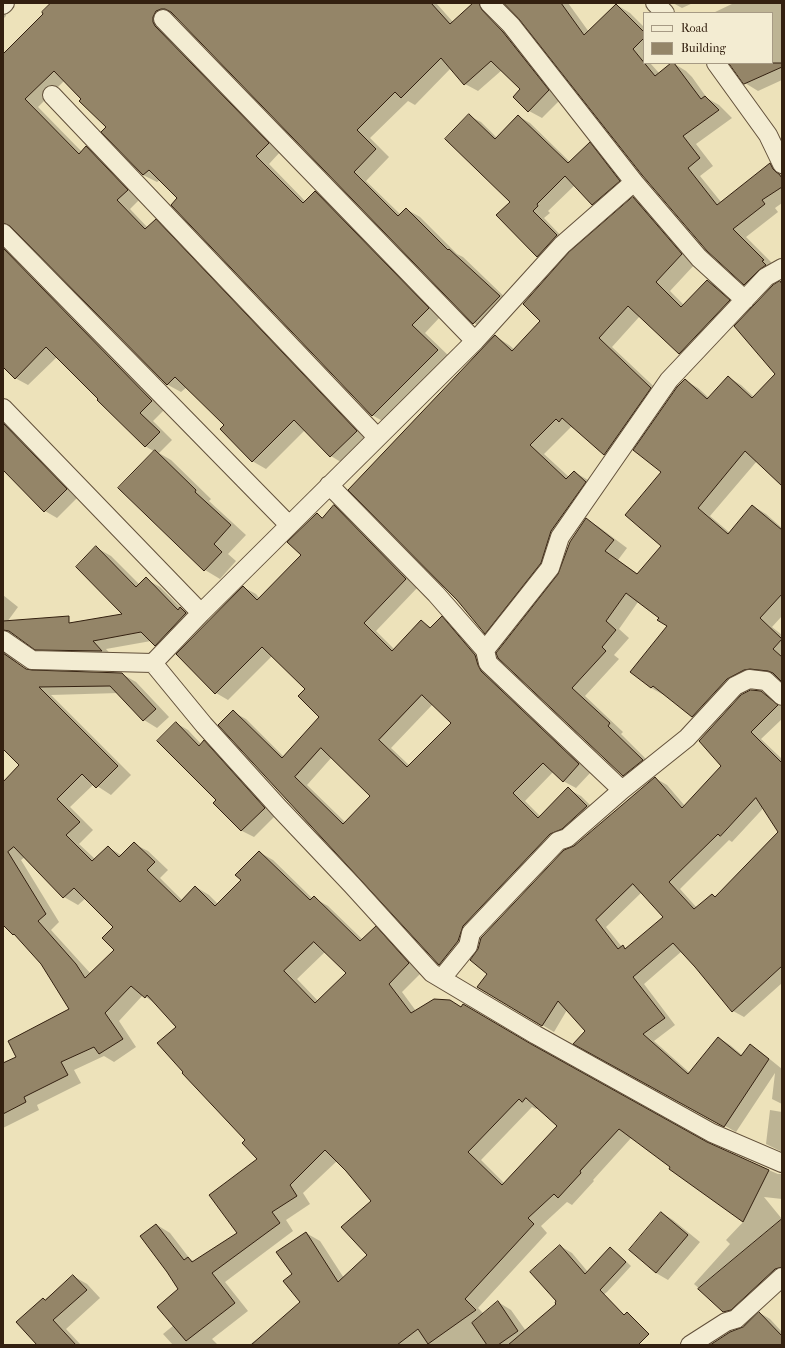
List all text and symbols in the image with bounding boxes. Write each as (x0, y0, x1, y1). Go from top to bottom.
legend (643, 12, 773, 64)
text: Road (681, 21, 708, 35)
text: Building (681, 41, 726, 55)

